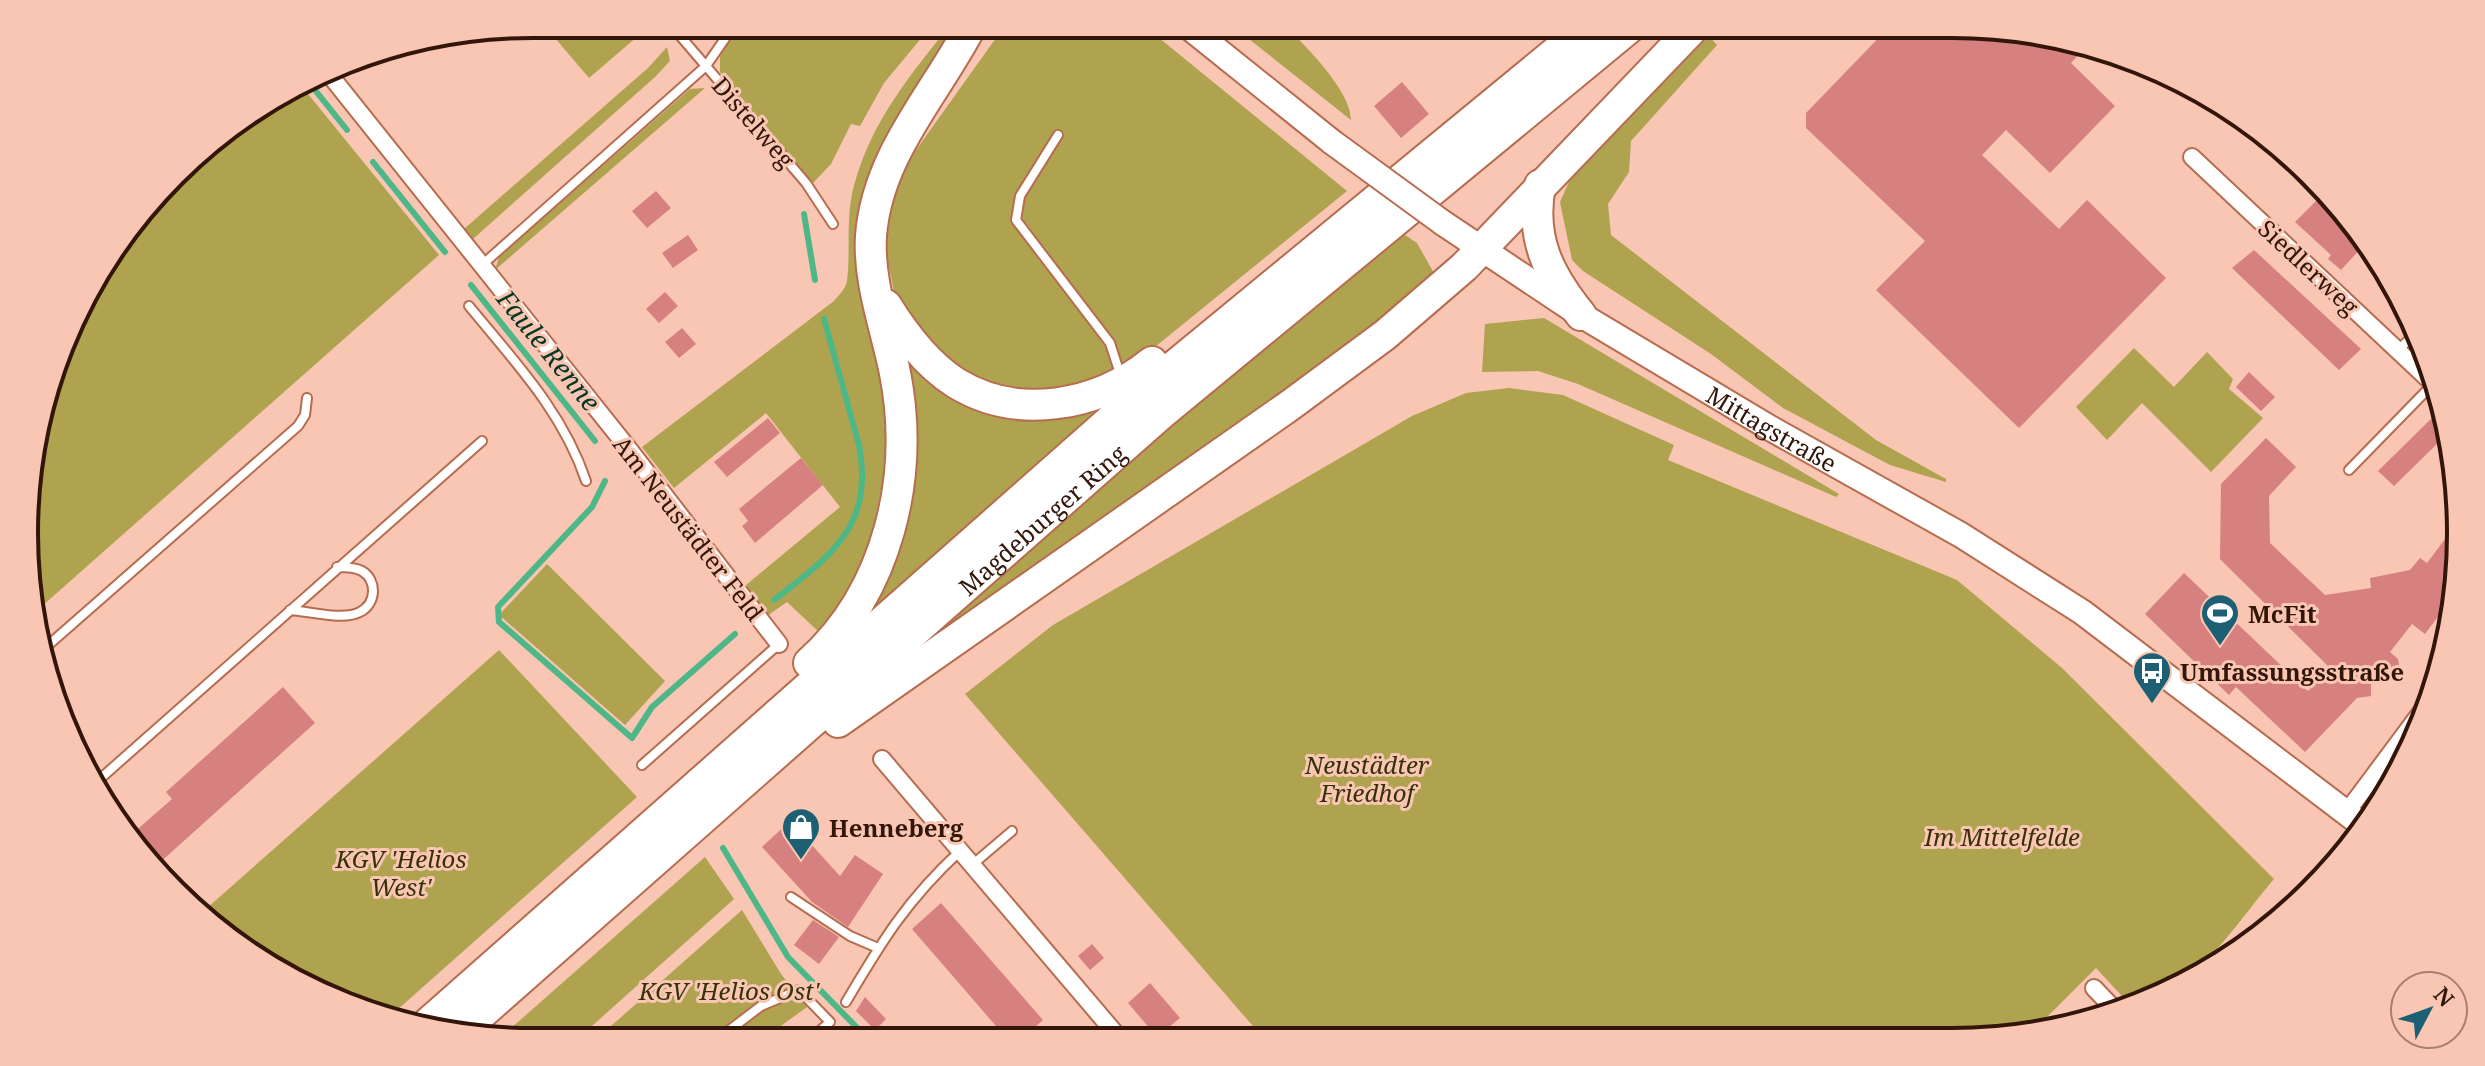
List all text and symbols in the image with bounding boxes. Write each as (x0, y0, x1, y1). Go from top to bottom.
street label: Distelweg (705, 69, 803, 175)
street label: Siedlerweg (2252, 212, 2367, 322)
water label: Faule Renne (488, 281, 609, 418)
street label: Mittagstraße (1701, 377, 1843, 479)
street label: Am Neustädter Feld (606, 428, 772, 628)
street label: Magdeburger Ring (951, 436, 1133, 602)
sports icon: McFit (2199, 592, 2241, 647)
place label: McFit (2248, 597, 2317, 630)
bus stop icon: Umfassungsstraße (2131, 650, 2173, 705)
place label: Umfassungsstraße (2180, 655, 2404, 688)
park label: Neustädter Friedhof (1304, 748, 1430, 809)
shop icon: Henneberg (780, 806, 822, 861)
place label: Henneberg (829, 811, 964, 844)
park label: Im Mittelfelde (1923, 820, 2080, 853)
park label: KGV 'Helios West' (334, 842, 467, 903)
north arrow (2389, 970, 2469, 1050)
park label: KGV 'Helios Ost' (638, 974, 821, 1007)
text: N (2428, 980, 2462, 1013)

